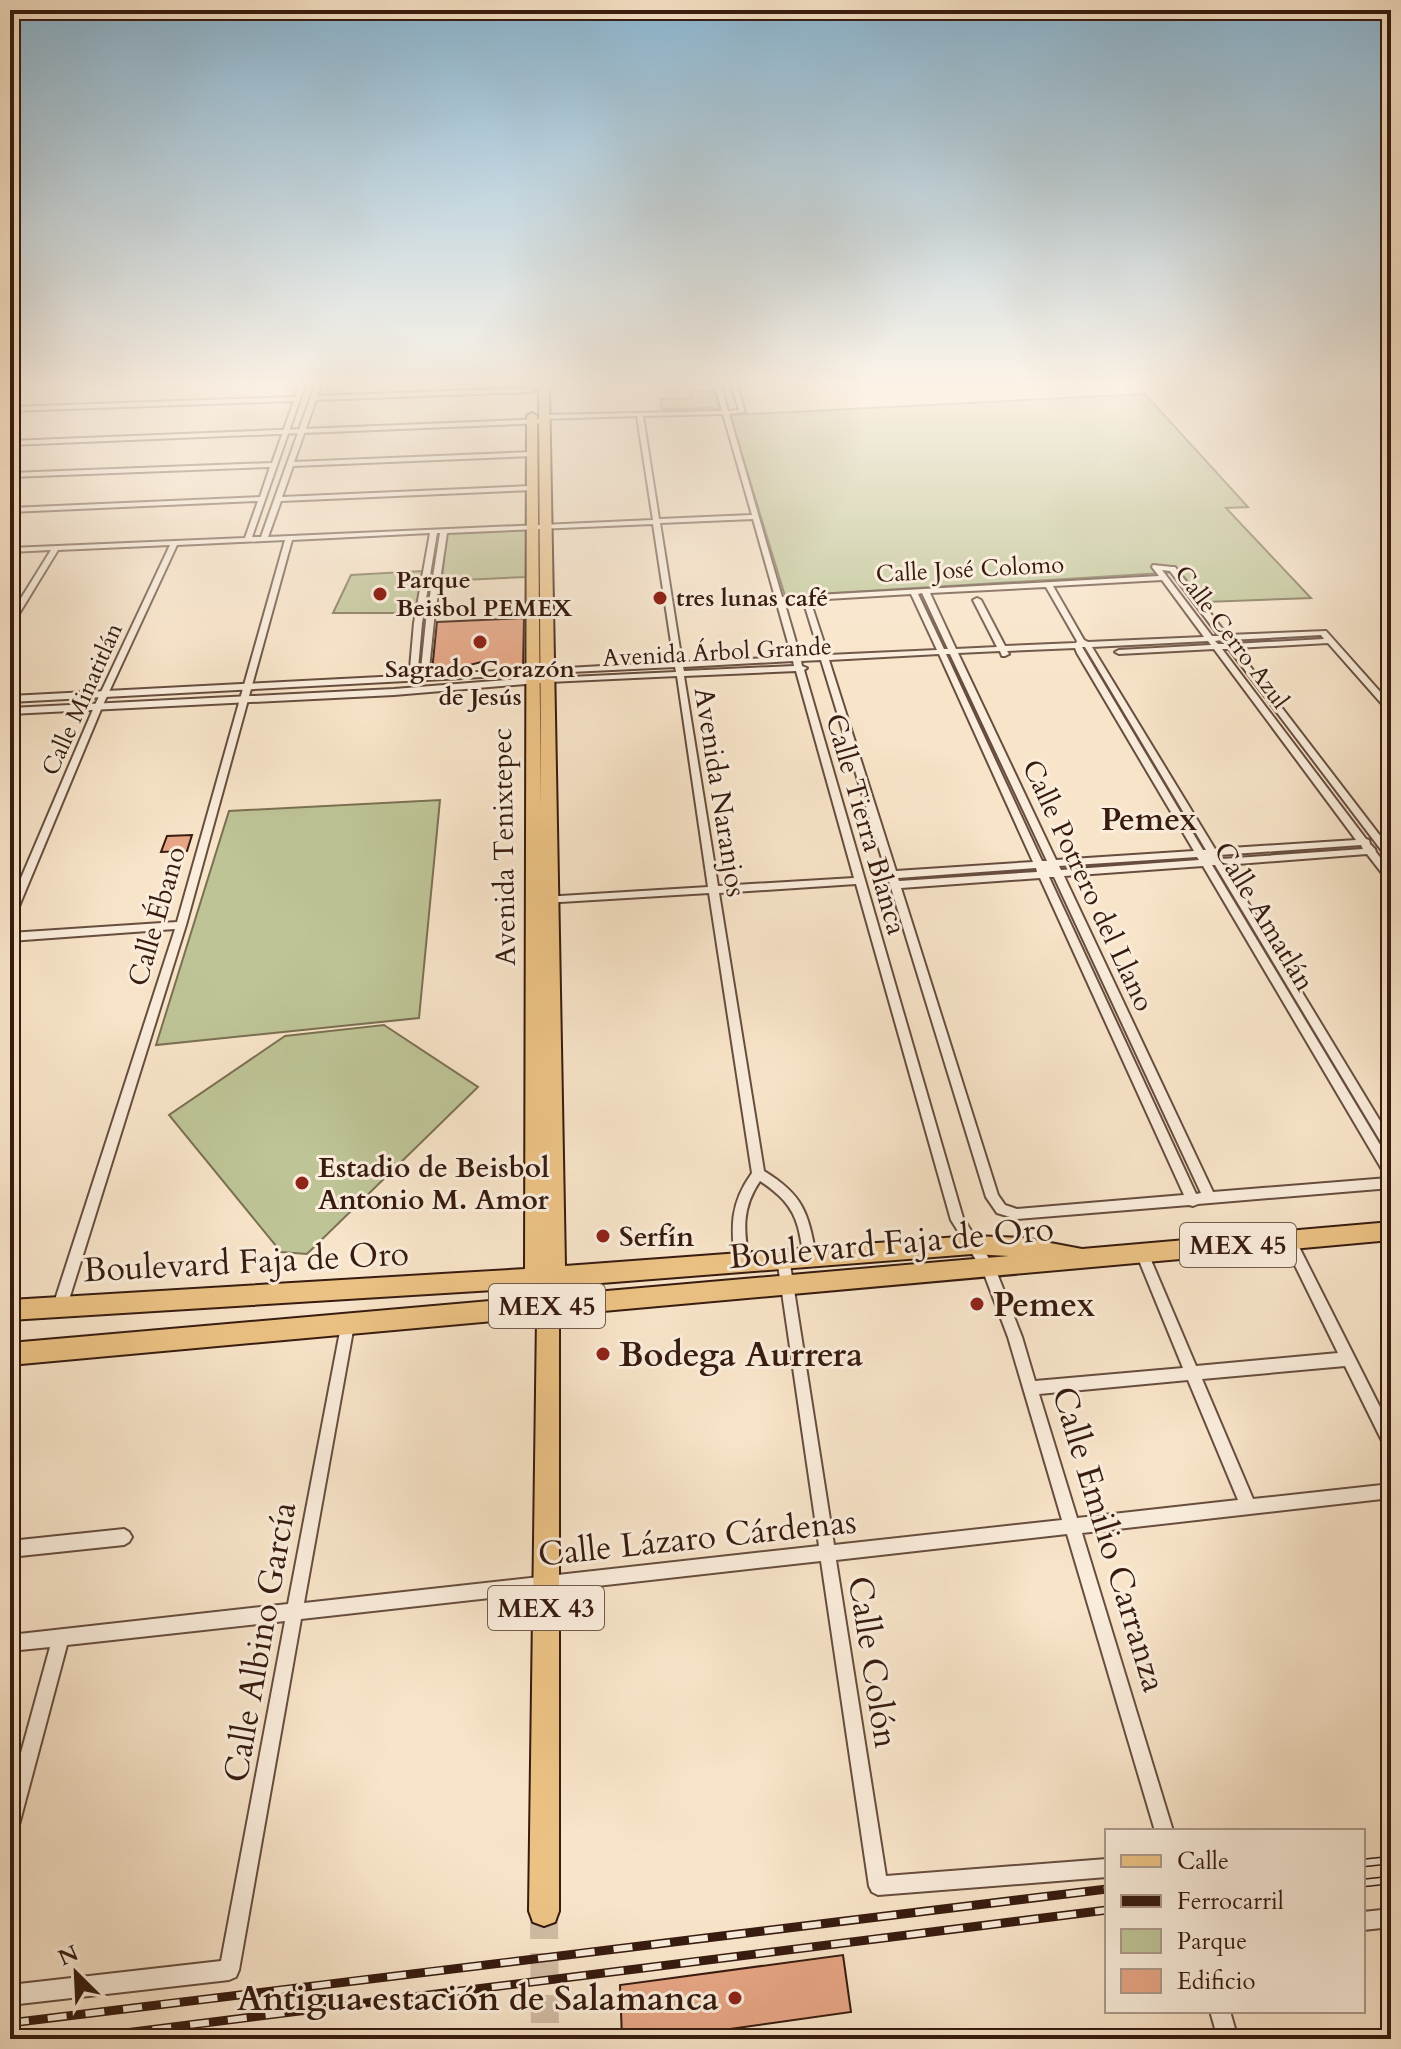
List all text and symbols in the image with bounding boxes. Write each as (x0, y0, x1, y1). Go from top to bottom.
street label: Calle José Colomo (875, 548, 1065, 591)
street label: Calle Cerro Azul (1167, 559, 1296, 716)
place label: Parque Beisbol PEMEX (396, 564, 573, 625)
place label: tres lunas café (676, 582, 828, 615)
marker: Parque Beisbol PEMEX (371, 585, 389, 603)
marker: tres lunas café (651, 589, 669, 607)
street label: Calle Minatitlán (34, 617, 131, 781)
street label: Avenida Árbol Grande (601, 630, 833, 675)
marker: Sagrado Corazón de Jesús (471, 633, 489, 651)
place label: Sagrado Corazón de Jesús (385, 653, 575, 714)
street label: Avenida Naranjos (685, 685, 755, 900)
street label: Calle Tierra Blanca (816, 709, 916, 939)
street label: Avenida Tenixtepec (483, 728, 525, 966)
street label: Calle Potrero del Llano (1013, 753, 1163, 1018)
district label: Pemex (1101, 798, 1197, 842)
street label: Calle Amatlán (1205, 835, 1324, 998)
street label: Calle Ébano (119, 842, 195, 990)
place label: Estadio de Beisbol Antonio M. Amor (318, 1149, 550, 1219)
marker: Estadio de Beisbol Antonio M. Amor (293, 1174, 311, 1192)
street label: Boulevard Faja de Oro (727, 1206, 1056, 1280)
place label: Serfín (619, 1218, 694, 1256)
road number: MEX 45 (1180, 1223, 1296, 1267)
marker: Serfín (594, 1227, 612, 1245)
street label: Boulevard Faja de Oro (82, 1230, 410, 1293)
place label: Pemex (993, 1282, 1096, 1328)
road number: MEX 45 (489, 1284, 605, 1328)
marker: Pemex (968, 1295, 986, 1313)
place label: Bodega Aurrera (619, 1332, 863, 1378)
marker: Bodega Aurrera (594, 1345, 612, 1363)
street label: Calle Emilio Carranza (1041, 1381, 1177, 1698)
street label: Calle Albino García (213, 1498, 307, 1786)
street label: Calle Lázaro Cárdenas (536, 1498, 858, 1578)
street label: Calle Colón (837, 1573, 909, 1751)
road number: MEX 43 (488, 1586, 604, 1630)
legend (1105, 1829, 1365, 2013)
text: Calle (1177, 1845, 1229, 1878)
text: Ferrocarril (1177, 1885, 1284, 1918)
text: Parque (1177, 1925, 1247, 1958)
north arrow (36, 1933, 116, 2013)
text: N (53, 1938, 83, 1973)
text: Edificio (1177, 1965, 1256, 1998)
place label: Antigua estación de Salamanca (237, 1976, 719, 2022)
marker: Antigua estación de Salamanca (726, 1989, 744, 2007)

